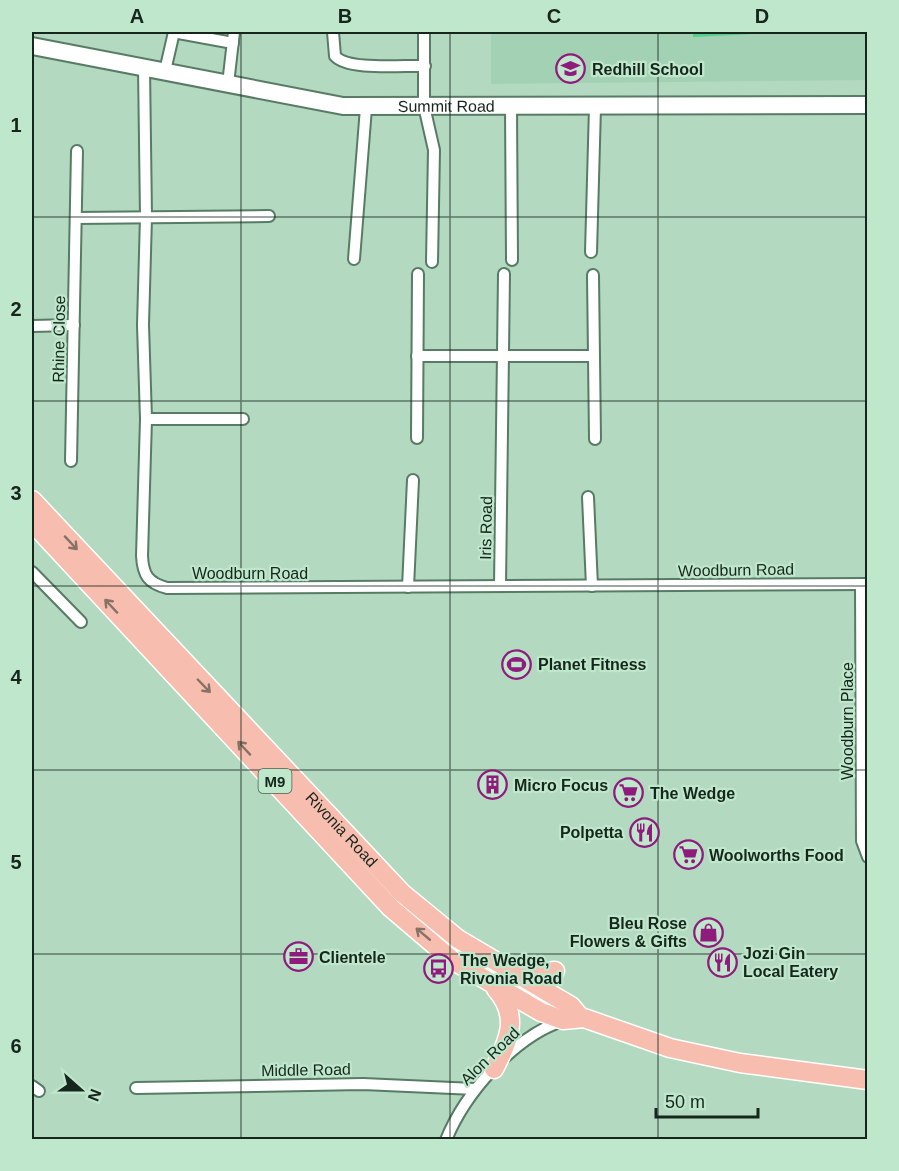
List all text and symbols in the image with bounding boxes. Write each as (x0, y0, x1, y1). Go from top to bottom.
text: A (130, 5, 144, 27)
text: B (338, 5, 352, 27)
text: C (547, 5, 561, 27)
text: D (755, 5, 769, 27)
school or university icon: Redhill School (555, 53, 587, 85)
place label: Redhill School (592, 61, 703, 78)
street label: Summit Road (398, 97, 495, 114)
text: 1 (10, 114, 22, 136)
street label: Rhine Close (50, 295, 68, 383)
text: 2 (10, 298, 22, 320)
text: 3 (10, 482, 22, 504)
street label: Iris Road (477, 496, 495, 560)
one-way arrow (64, 535, 78, 550)
street label: Woodburn Road (678, 560, 794, 580)
street label: Woodburn Road (192, 565, 308, 582)
one-way arrow (104, 599, 118, 614)
sports icon: Planet Fitness (501, 648, 533, 680)
place label: Planet Fitness (538, 656, 647, 673)
street label: Woodburn Place (839, 662, 856, 780)
text: 4 (10, 666, 22, 688)
one-way arrow (197, 678, 211, 693)
one-way arrow (237, 741, 251, 756)
road number: M9 (258, 769, 292, 793)
building icon: Micro Focus (477, 769, 509, 801)
place label: Micro Focus (514, 777, 608, 794)
supermarket icon: The Wedge (613, 777, 645, 809)
place label: The Wedge (650, 785, 735, 802)
street label: Rivonia Road (303, 788, 381, 870)
restaurant icon: Polpetta (628, 816, 660, 848)
place label: Polpetta (560, 824, 623, 841)
supermarket icon: Woolworths Food (672, 839, 704, 871)
place label: Woolworths Food (709, 847, 844, 864)
text: 5 (10, 851, 22, 873)
place label: Bleu Rose Flowers & Gifts (570, 915, 687, 950)
shop icon: Bleu Rose Flowers & Gifts (692, 916, 724, 948)
one-way arrow (415, 928, 431, 941)
office icon: Clientele (282, 941, 314, 973)
place label: Jozi Gin Local Eatery (743, 945, 838, 980)
restaurant icon: Jozi Gin Local Eatery (706, 946, 738, 978)
place label: Clientele (319, 949, 386, 966)
place label: The Wedge, Rivonia Road (460, 952, 562, 987)
bus stop icon: The Wedge, Rivonia Road (423, 953, 455, 985)
street label: Alon Road (457, 1024, 523, 1088)
text: 6 (10, 1035, 22, 1057)
north arrow (51, 1060, 111, 1120)
street label: Middle Road (261, 1061, 351, 1079)
scale bar (656, 1081, 758, 1119)
text: N (85, 1087, 105, 1104)
text: 50 m (665, 1092, 705, 1112)

